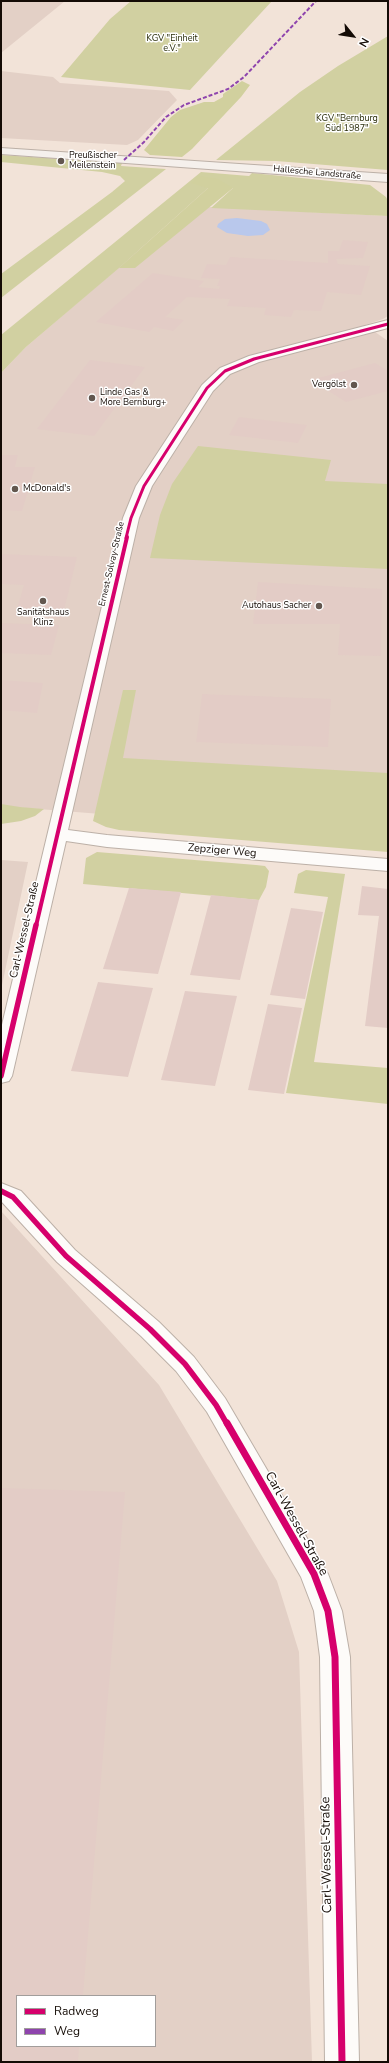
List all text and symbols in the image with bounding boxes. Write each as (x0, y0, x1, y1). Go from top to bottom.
north arrow (333, 16, 373, 56)
park label: KGV "Einheit e.V." (146, 34, 198, 55)
text: N (355, 35, 372, 50)
park label: KGV "Bernburg Süd 1987" (316, 114, 378, 135)
place label: Preußischer Meilenstein (69, 151, 117, 172)
marker: Preußischer Meilenstein (56, 156, 66, 166)
street label: Hallesche Landstraße (273, 164, 361, 182)
place label: Vergölst (312, 380, 346, 390)
marker: Vergölst (349, 380, 359, 390)
place label: Linde Gas & More Bernburg+ (100, 388, 166, 409)
marker: Linde Gas & More Bernburg+ (87, 393, 97, 403)
marker: McDonald's (10, 484, 20, 494)
place label: McDonald's (23, 484, 71, 494)
street label: Ernest-Solvay-Straße (97, 521, 127, 607)
marker: Sanitätshaus Klinz (38, 596, 48, 606)
place label: Autohaus Sacher (242, 601, 311, 611)
marker: Autohaus Sacher (314, 601, 324, 611)
place label: Sanitätshaus Klinz (17, 608, 69, 629)
street label: Zepziger Weg (187, 841, 257, 861)
street label: Carl-Wessel-Straße (7, 880, 43, 980)
street label: Carl-Wessel-Straße (261, 1469, 331, 1579)
street label: Carl-Wessel-Straße (318, 1797, 336, 1913)
legend (16, 1995, 156, 2047)
text: Radweg (54, 2003, 99, 2019)
text: Weg (54, 2023, 80, 2039)

